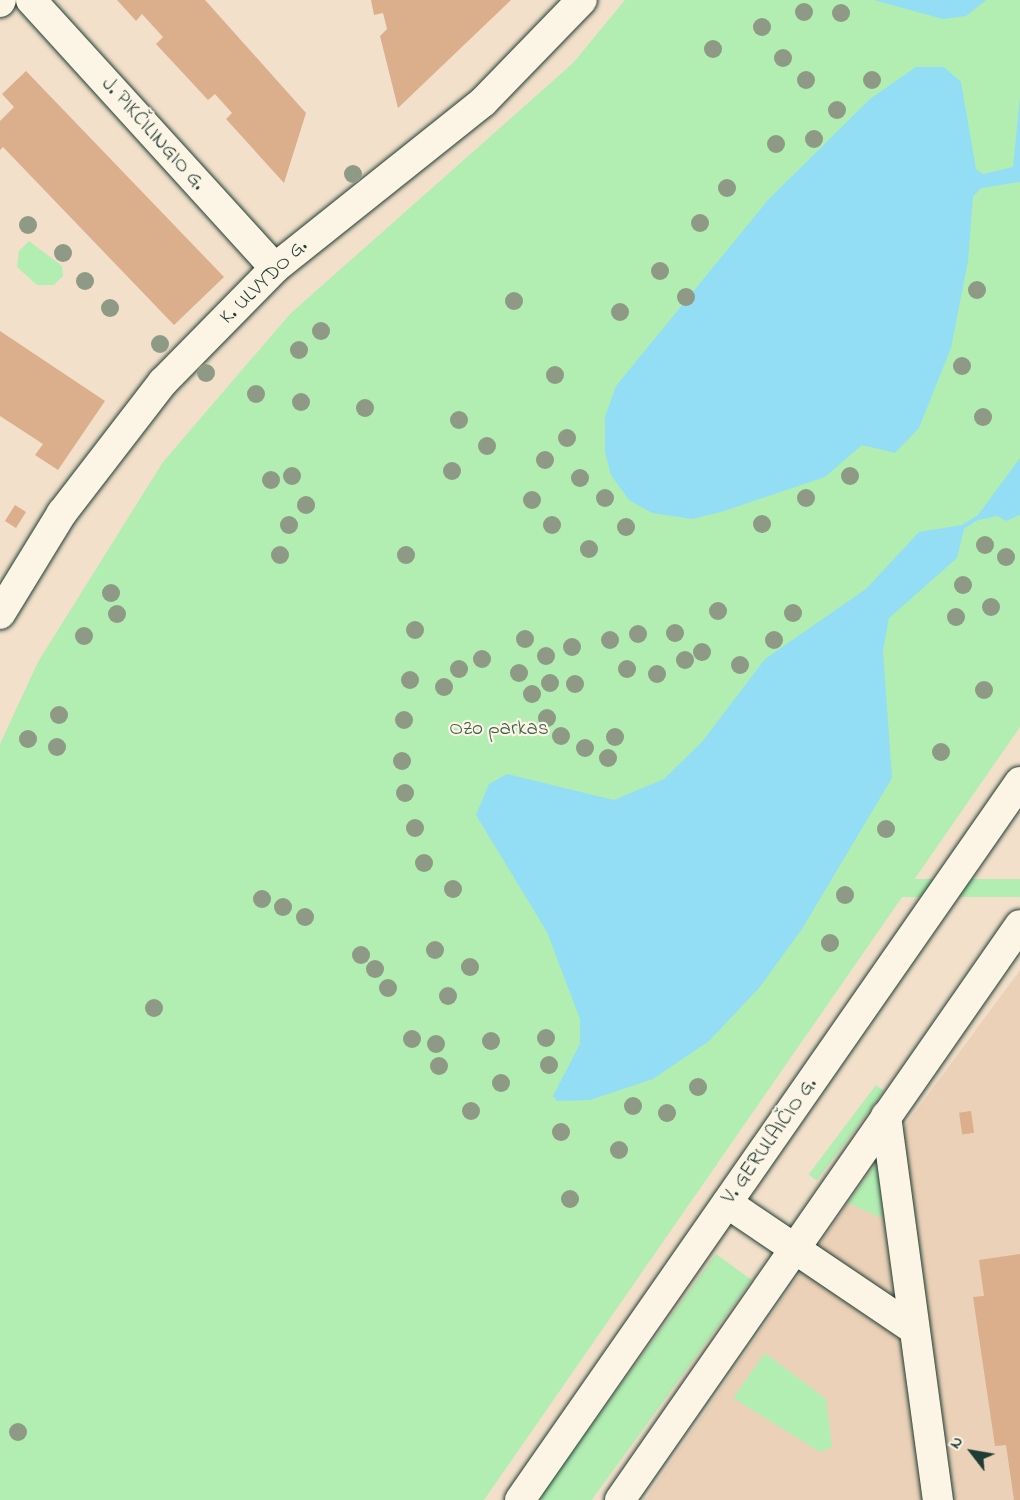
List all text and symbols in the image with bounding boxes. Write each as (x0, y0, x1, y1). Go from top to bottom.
street label: J. PIKČILINGIO G. (96, 72, 210, 196)
street label: K. ULVYDO G. (215, 234, 313, 330)
park label: Ozo parkas (449, 716, 549, 742)
street label: V. GERULAIČIO G. (717, 1073, 823, 1209)
north arrow (942, 1422, 1002, 1482)
text: N (944, 1432, 970, 1454)

